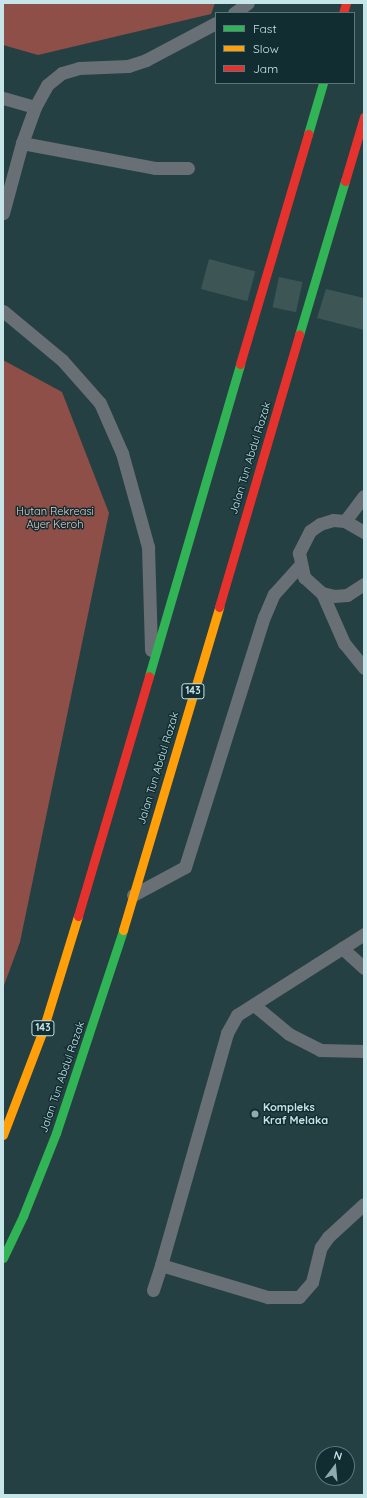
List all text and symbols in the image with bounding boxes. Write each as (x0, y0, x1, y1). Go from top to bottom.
legend (215, 12, 355, 84)
text: Fast (253, 21, 277, 36)
text: Slow (253, 41, 279, 56)
text: Jam (253, 61, 278, 76)
street label: Jalan Tun Abdul Razak (227, 400, 273, 516)
park label: Hutan Rekreasi Ayer Keroh (16, 505, 94, 531)
road number: 143 (181, 683, 205, 699)
street label: Jalan Tun Abdul Razak (135, 710, 181, 826)
road number: 143 (31, 1020, 55, 1036)
street label: Jalan Tun Abdul Razak (37, 1020, 87, 1134)
place label: Kompleks Kraf Melaka (263, 1101, 328, 1127)
marker: Kompleks Kraf Melaka (250, 1109, 260, 1119)
north arrow (315, 1446, 355, 1486)
text: N (332, 1448, 344, 1463)

